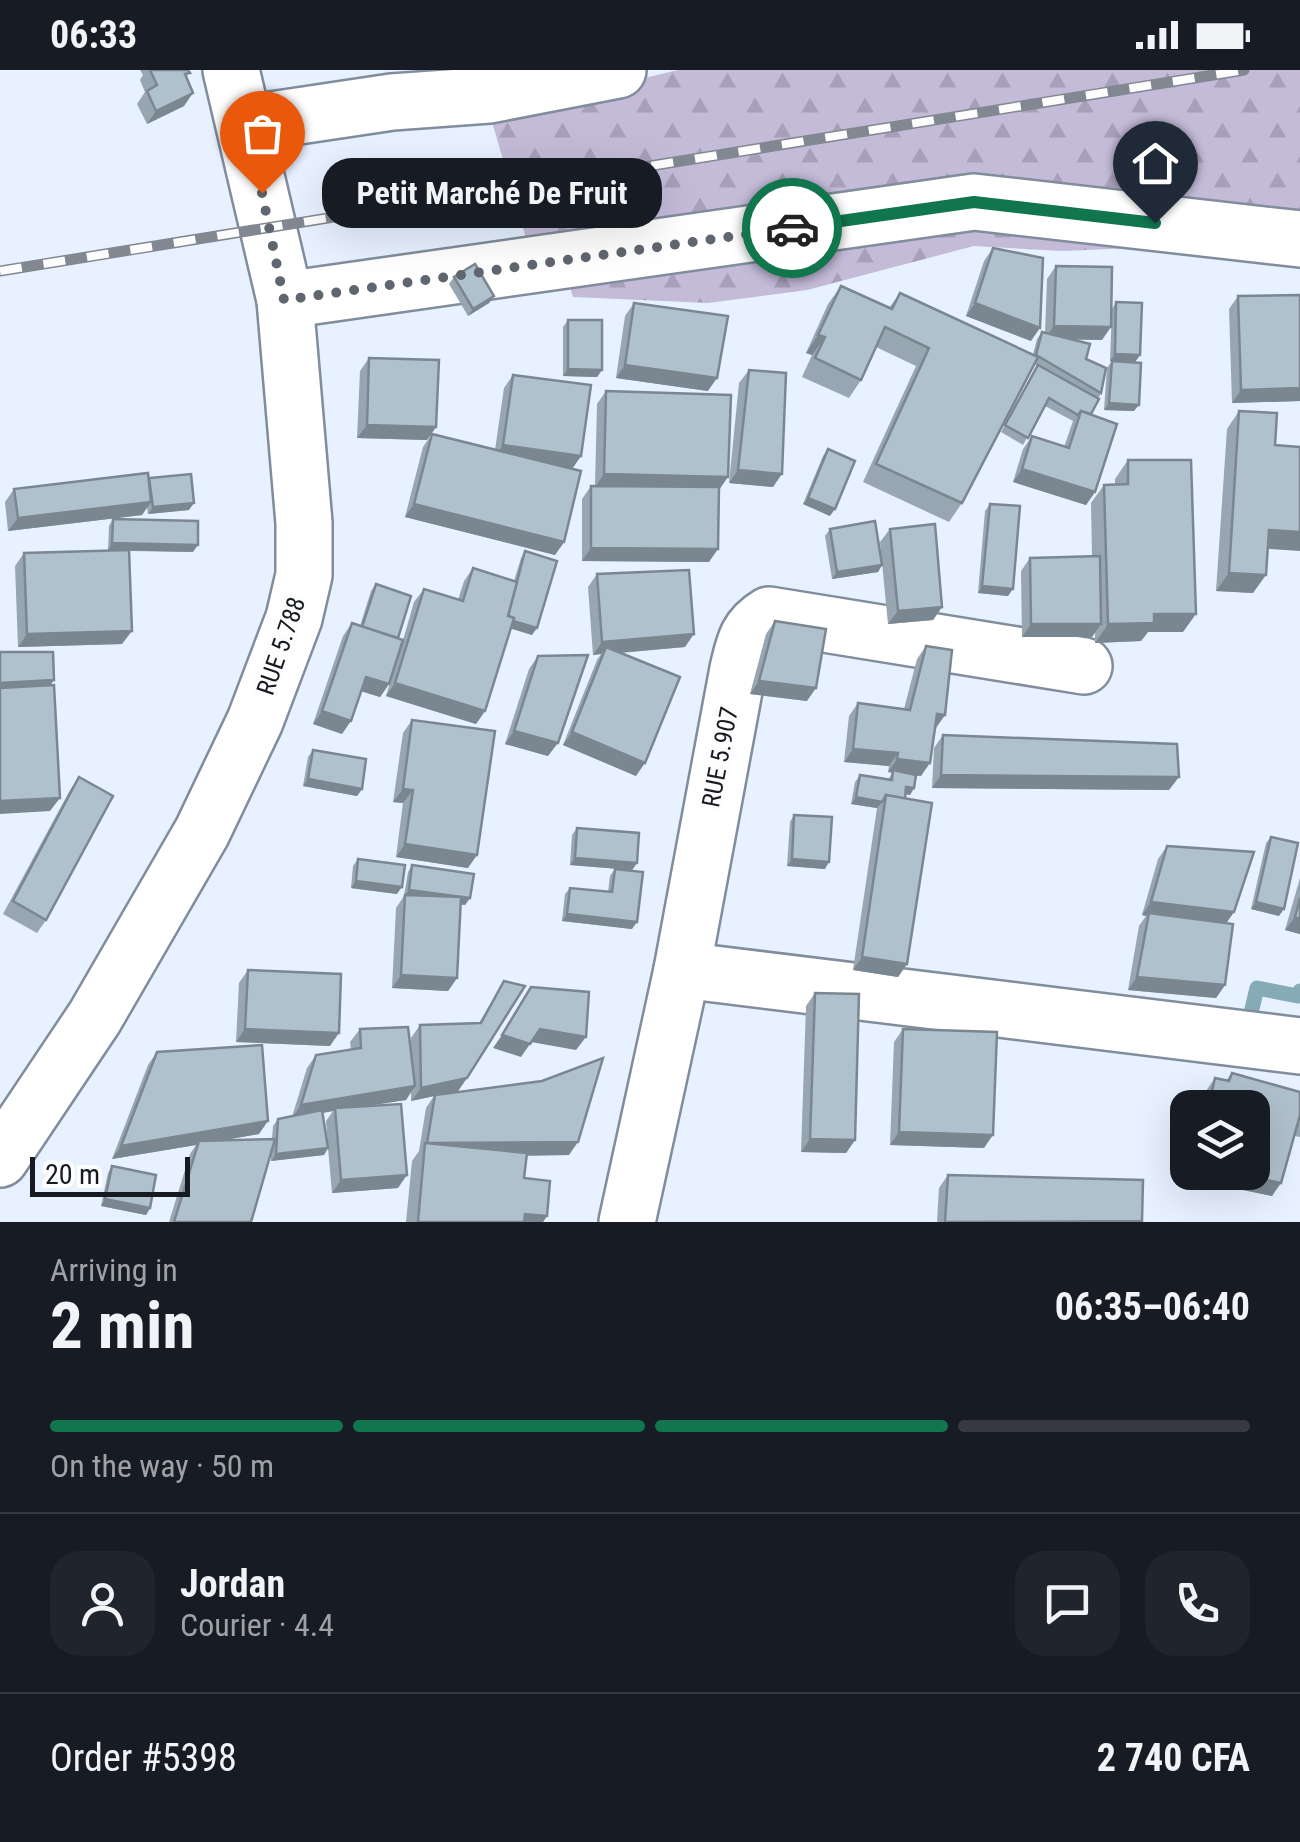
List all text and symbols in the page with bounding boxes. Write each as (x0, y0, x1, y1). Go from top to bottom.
text: 06:33 (50, 13, 137, 57)
pin (220, 91, 305, 194)
icon: bag (235, 106, 290, 161)
pin (1113, 121, 1198, 224)
icon: home (1128, 136, 1183, 191)
callout: Petit Marché De Fruit (322, 158, 662, 228)
text: Petit Marché De Fruit (357, 174, 627, 212)
courier (742, 178, 842, 278)
icon: car (765, 201, 820, 256)
street label: RUE 5.788 (251, 593, 311, 699)
street label: RUE 5.907 (696, 704, 744, 810)
map controls (1170, 1090, 1270, 1190)
button: layers (1170, 1090, 1270, 1190)
scale bar (30, 1152, 190, 1196)
text: 20 m (45, 1158, 100, 1191)
text: Arriving in (50, 1251, 178, 1289)
text: 06:35–06:40 (1055, 1285, 1250, 1329)
text: 2 min (50, 1288, 194, 1364)
text: On the way · 50 m (50, 1447, 274, 1485)
button: person (50, 1551, 155, 1656)
button: chat (1015, 1551, 1120, 1656)
button: phone (1145, 1551, 1250, 1656)
text: Jordan (180, 1562, 285, 1606)
text: Courier · 4.4 (180, 1606, 334, 1644)
text: Order #5398 (50, 1736, 237, 1780)
text: 2 740 CFA (1097, 1736, 1250, 1780)

